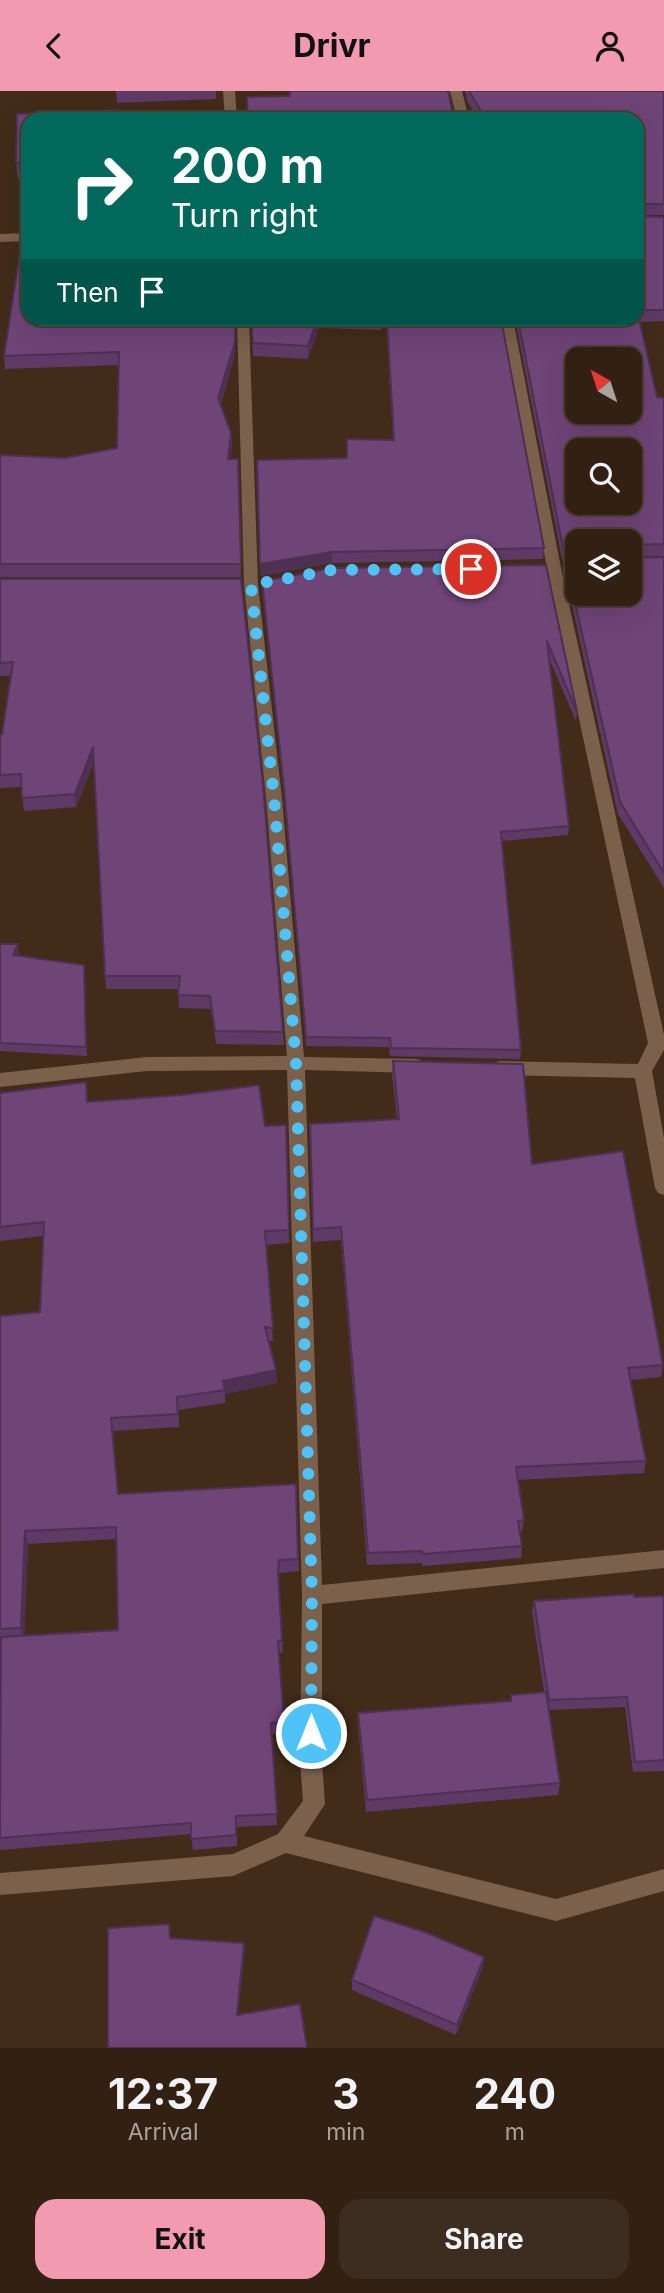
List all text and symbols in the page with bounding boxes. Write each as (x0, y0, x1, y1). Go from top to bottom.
text: Drivr (293, 26, 371, 65)
icon: back (35, 27, 73, 65)
icon: person (591, 27, 629, 65)
text: 200 m (171, 136, 324, 195)
icon: right (56, 140, 147, 231)
text: Turn right (171, 196, 318, 235)
icon: arrive (133, 273, 171, 311)
text: Then (56, 277, 119, 308)
north arrow (565, 347, 642, 423)
map controls (565, 347, 642, 606)
button: search (565, 438, 642, 515)
button: layers (565, 529, 642, 606)
pin (441, 539, 501, 599)
icon: arrive (452, 550, 490, 588)
position arrow (274, 1696, 348, 1770)
text: 12:37 (108, 2068, 218, 2119)
text: 3 (332, 2068, 359, 2119)
text: 240 (473, 2068, 556, 2119)
text: Arrival (128, 2118, 198, 2146)
text: min (326, 2118, 365, 2146)
text: m (505, 2118, 525, 2146)
button: Exit (35, 2199, 325, 2279)
button: Share (339, 2199, 629, 2279)

